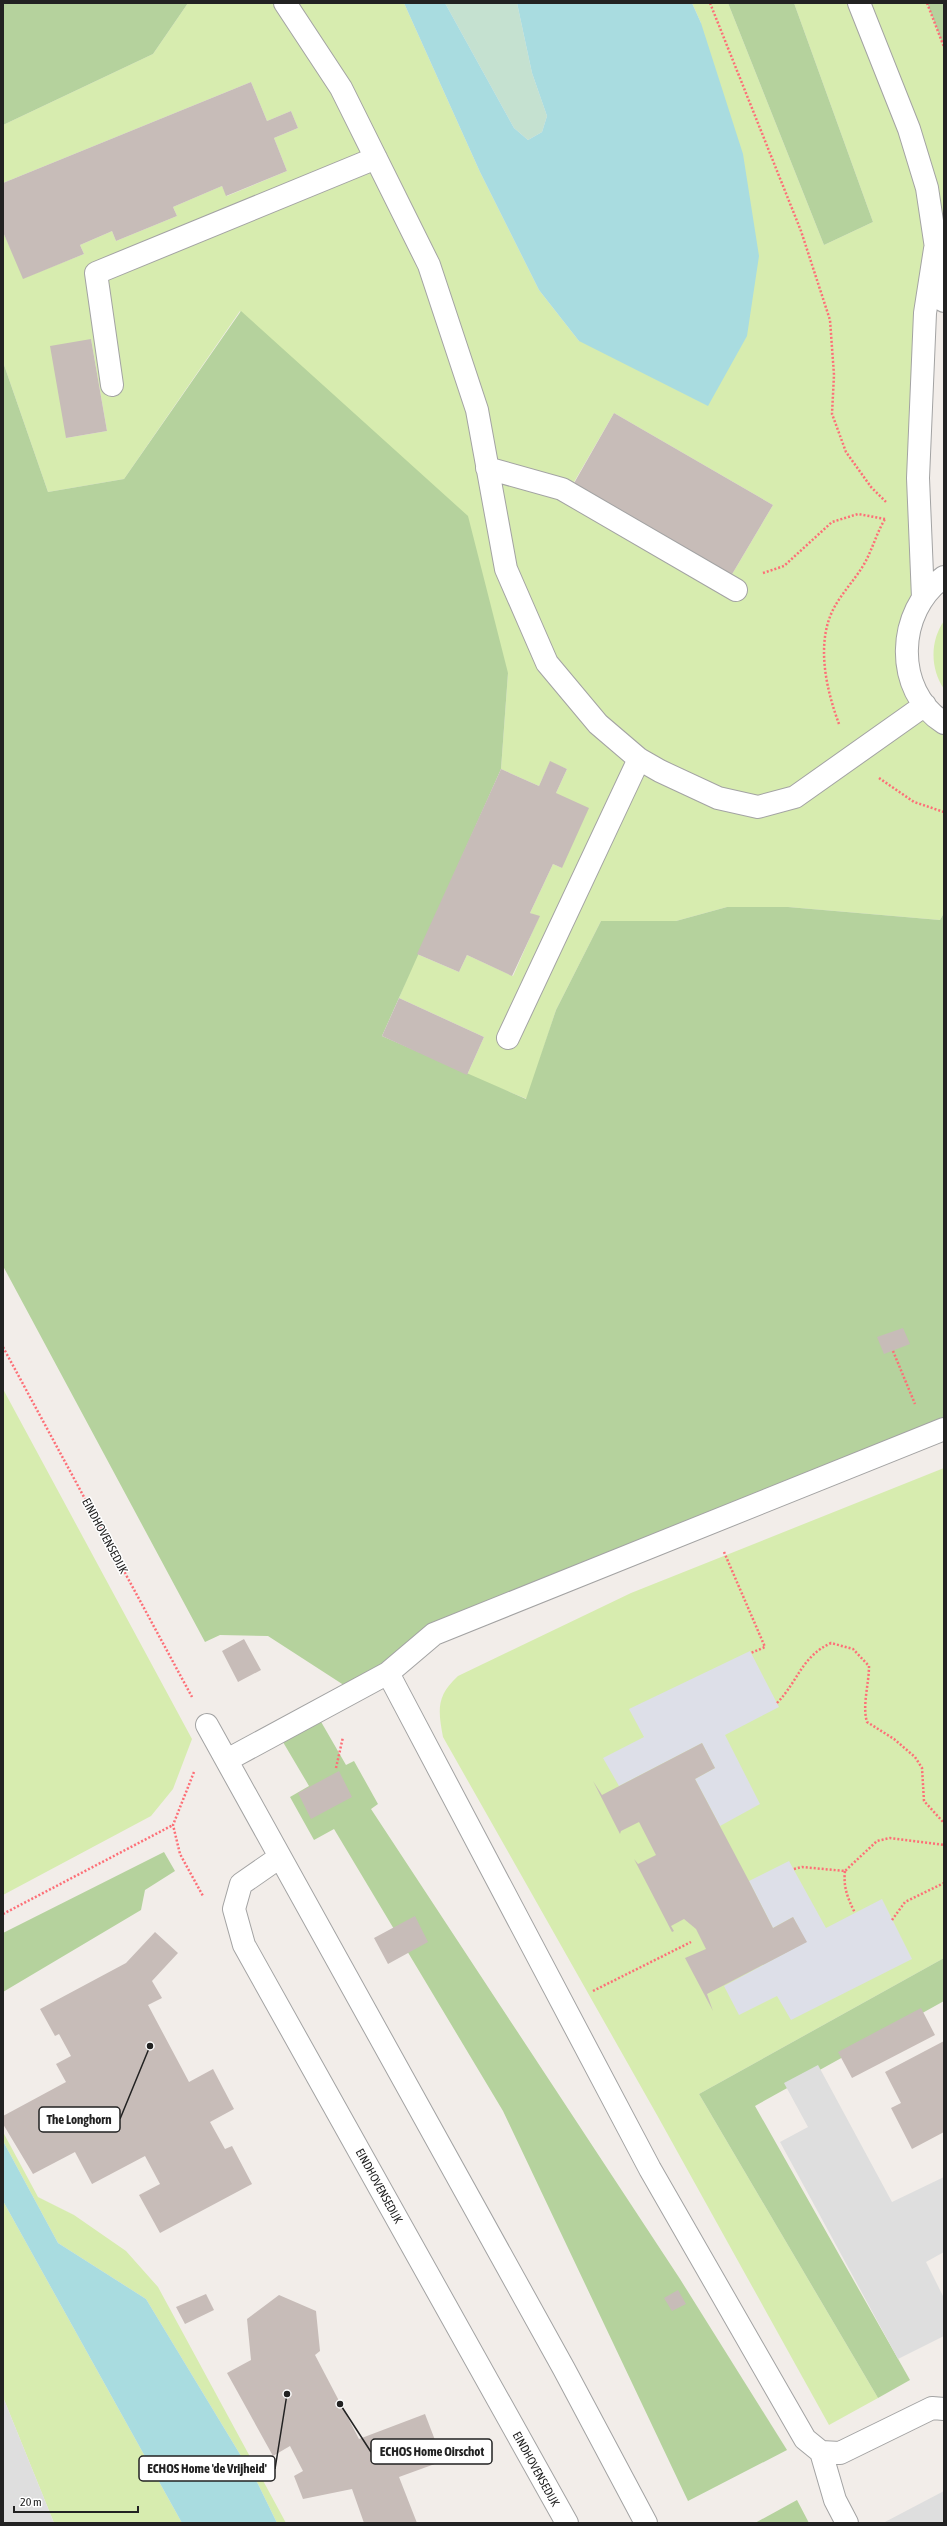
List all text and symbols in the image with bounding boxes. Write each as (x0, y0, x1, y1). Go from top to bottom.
street label: EINDHOVENSEDIJK (79, 1496, 131, 1576)
callout: The Longhorn (39, 2107, 120, 2132)
text: The Longhorn (46, 2112, 112, 2127)
street label: EINDHOVENSEDIJK (353, 2146, 405, 2226)
street label: EINDHOVENSEDIJK (510, 2429, 562, 2509)
callout: ECHOS Home Oirschot (371, 2439, 492, 2464)
text: ECHOS Home Oirschot (380, 2444, 484, 2459)
callout: ECHOS Home 'de Vrijheid' (139, 2456, 275, 2481)
text: ECHOS Home 'de Vrijheid' (147, 2461, 267, 2476)
scale bar (14, 2488, 138, 2514)
text: 20 m (20, 2495, 42, 2509)

